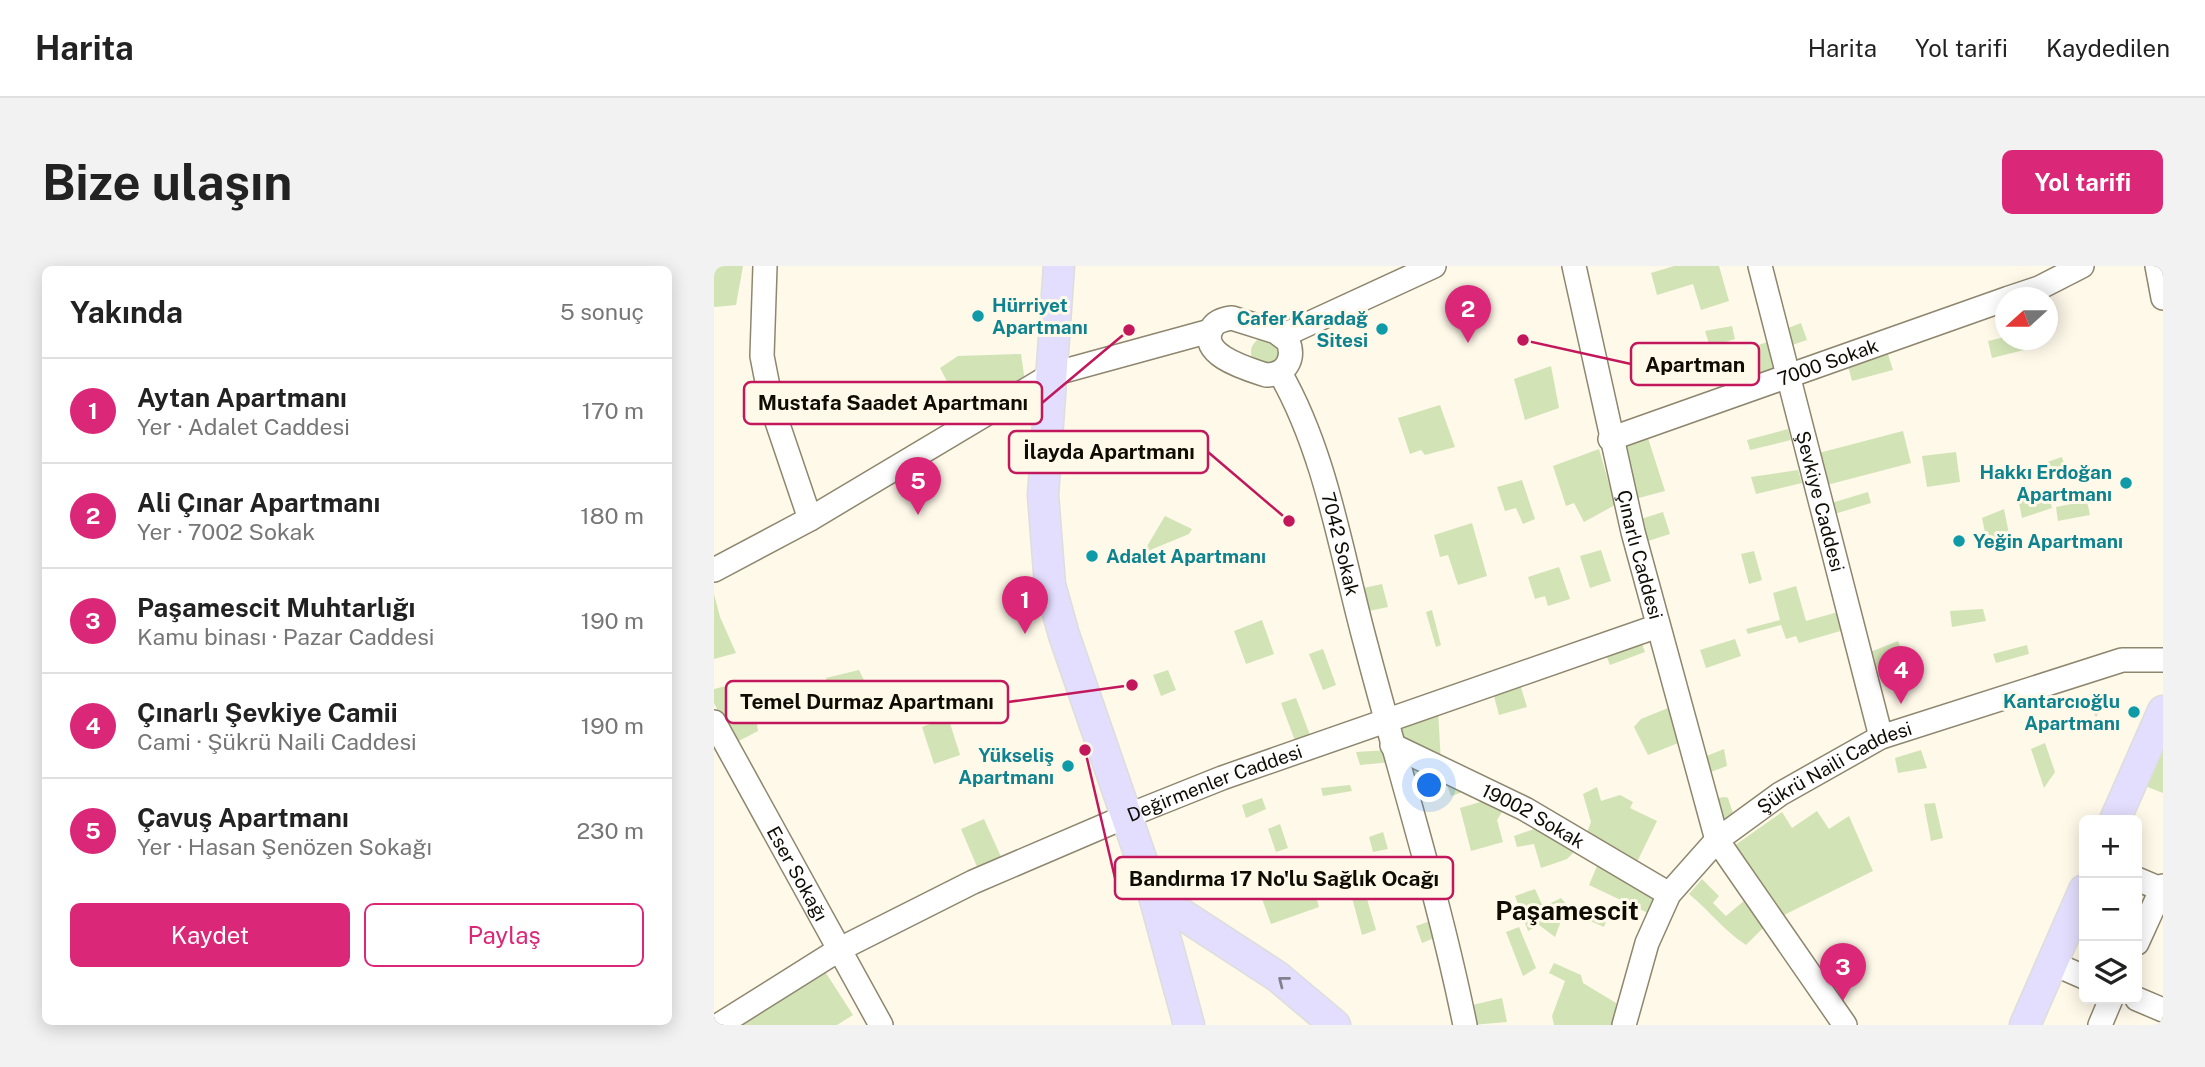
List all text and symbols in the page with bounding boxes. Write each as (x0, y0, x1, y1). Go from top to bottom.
text: Harita (35, 29, 134, 67)
text: Harita (1808, 34, 1877, 62)
text: Yol tarifi (1915, 34, 2008, 62)
text: Kaydedilen (2046, 34, 2170, 62)
button: Yol tarifi (2002, 150, 2163, 214)
text: Bize ulaşın (42, 153, 292, 211)
pin: 2 (1445, 285, 1491, 343)
north arrow (1995, 287, 2058, 350)
text: Yakında (70, 294, 183, 330)
place label: Hürriyet Apartmanı (992, 294, 1088, 338)
text: 5 sonuç (560, 298, 644, 325)
place label: Cafer Karadağ Sitesi (1237, 307, 1368, 351)
marker: Hürriyet Apartmanı (970, 308, 986, 324)
marker: Cafer Karadağ Sitesi (1374, 321, 1390, 337)
street label: 7000 Sokak (1774, 334, 1881, 390)
callout: Apartman (1631, 343, 1759, 385)
text: Apartman (1645, 352, 1745, 377)
text: Aytan Apartmanı (137, 382, 347, 413)
callout: Mustafa Saadet Apartmanı (744, 382, 1042, 424)
text: Mustafa Saadet Apartmanı (758, 390, 1028, 415)
text: 1 (88, 397, 98, 424)
text: 170 m (582, 397, 644, 424)
text: Yer · Adalet Caddesi (137, 413, 350, 440)
street label: Şevkiye Caddesi (1792, 429, 1849, 574)
callout: İlayda Apartmanı (1009, 431, 1208, 473)
text: İlayda Apartmanı (1023, 439, 1195, 464)
pin: 5 (895, 457, 941, 515)
place label: Hakkı Erdoğan Apartmanı (1980, 461, 2112, 505)
marker: Hakkı Erdoğan Apartmanı (2118, 475, 2134, 491)
text: Ali Çınar Apartmanı (137, 487, 380, 518)
street label: Çınarlı Caddesi (1613, 488, 1667, 622)
street label: 7042 Sokak (1317, 490, 1364, 598)
text: 2 (86, 502, 100, 529)
text: 180 m (580, 502, 644, 529)
text: Yer · 7002 Sokak (137, 518, 315, 545)
place label: Yeğin Apartmanı (1973, 530, 2123, 552)
marker: Yeğin Apartmanı (1951, 533, 1967, 549)
place label: Adalet Apartmanı (1106, 545, 1266, 567)
marker: Adalet Apartmanı (1084, 548, 1100, 564)
pin: 1 (1002, 576, 1048, 634)
text: Paşamescit Muhtarlığı (137, 592, 415, 623)
text: 3 (85, 607, 101, 634)
text: 190 m (581, 607, 644, 634)
text: Kamu binası · Pazar Caddesi (137, 623, 434, 650)
pin: 4 (1878, 646, 1924, 704)
callout: Temel Durmaz Apartmanı (726, 681, 1008, 723)
text: Temel Durmaz Apartmanı (740, 689, 994, 714)
place label: Kantarcıoğlu Apartmanı (2003, 690, 2120, 734)
text: Çınarlı Şevkiye Camii (137, 697, 398, 728)
marker: Kantarcıoğlu Apartmanı (2126, 704, 2142, 720)
text: 4 (85, 712, 101, 739)
text: 190 m (581, 712, 644, 739)
street label: Şükrü Naili Caddesi (1753, 717, 1914, 818)
text: Cami · Şükrü Naili Caddesi (137, 728, 417, 755)
street label: Değirmenler Caddesi (1124, 740, 1305, 826)
place label: Yükseliş Apartmanı (958, 744, 1054, 788)
marker: Yükseliş Apartmanı (1060, 758, 1076, 774)
your location (1412, 768, 1446, 802)
street label: 19002 Sokak (1478, 779, 1589, 853)
text: Çavuş Apartmanı (137, 802, 349, 833)
map controls (2079, 815, 2142, 1004)
button: + (2079, 815, 2142, 878)
text: 5 (85, 817, 101, 844)
text: 230 m (576, 817, 644, 844)
street label: Eser Sokağı (763, 822, 832, 925)
text: Yer · Hasan Şenözen Sokağı (137, 833, 432, 860)
callout: Bandırma 17 No'lu Sağlık Ocağı (1115, 857, 1453, 899)
text: Bandırma 17 No'lu Sağlık Ocağı (1129, 866, 1439, 891)
button: − (2079, 878, 2142, 941)
district label: Paşamescit (1495, 895, 1639, 926)
button: Kaydet (70, 903, 350, 967)
button: Paylaş (364, 903, 644, 967)
button: layers (2079, 941, 2142, 1004)
pin: 3 (1820, 943, 1866, 1001)
one-way arrow (1278, 977, 1290, 990)

